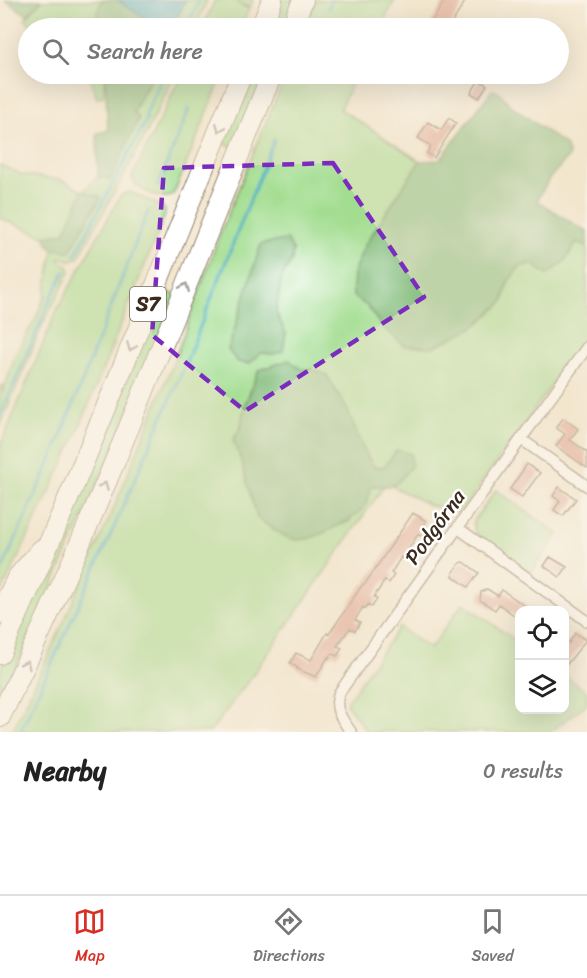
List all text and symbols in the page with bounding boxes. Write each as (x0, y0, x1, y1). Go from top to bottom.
search box (18, 18, 569, 84)
text: Search here (87, 32, 203, 71)
icon: search (39, 35, 72, 68)
one-way arrow (215, 121, 227, 132)
one-way arrow (178, 282, 190, 293)
road number: S7 (130, 287, 166, 321)
one-way arrow (126, 341, 138, 352)
one-way arrow (97, 481, 109, 492)
street label: Podgórna (394, 481, 476, 573)
map controls (515, 606, 569, 714)
button: locate (515, 606, 569, 660)
one-way arrow (18, 659, 30, 670)
button: layers (515, 660, 569, 714)
text: Nearby (24, 748, 106, 794)
text: 0 results (483, 754, 563, 789)
tab: Map (73, 905, 106, 970)
tab: Directions (253, 905, 325, 970)
tab: Saved (471, 905, 514, 970)

